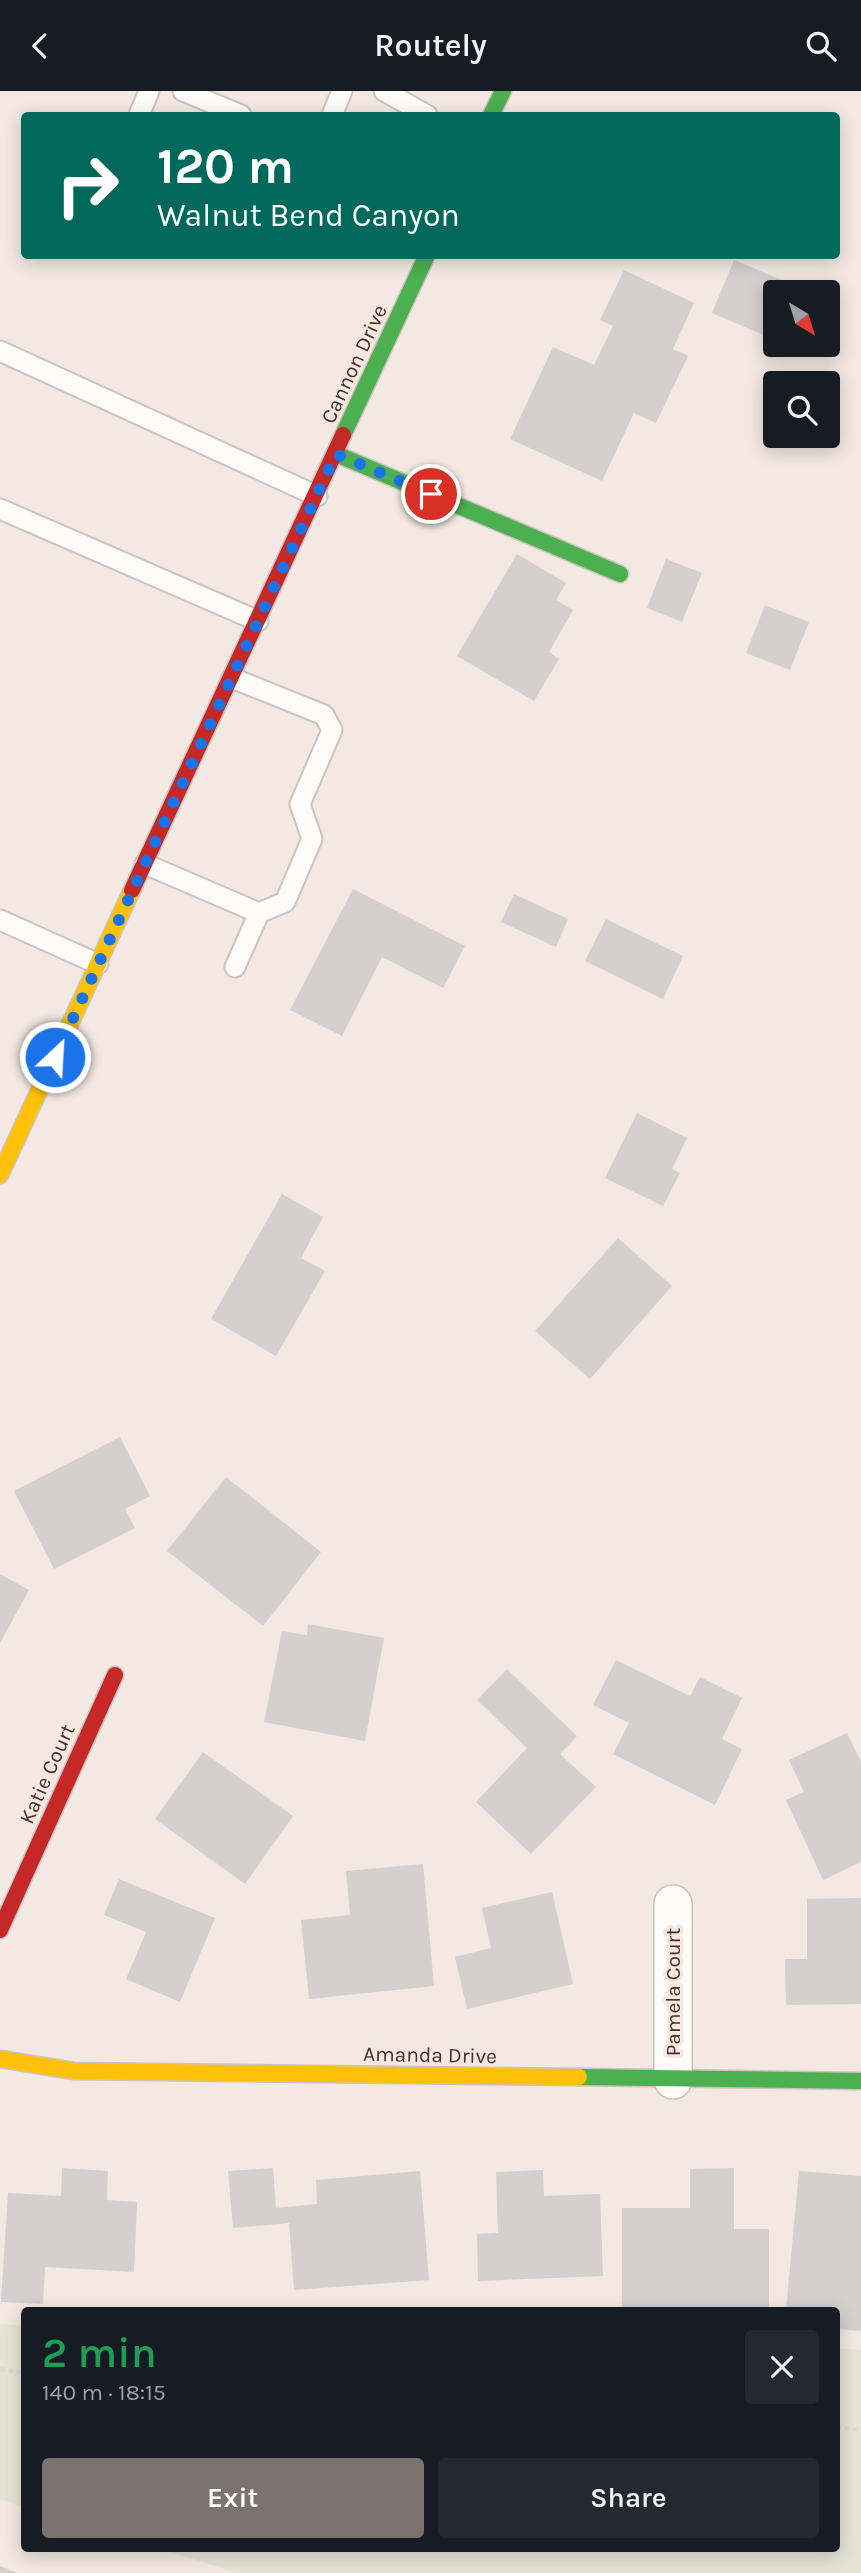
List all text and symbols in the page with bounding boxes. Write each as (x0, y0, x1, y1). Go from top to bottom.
icon: back (21, 27, 59, 65)
text: Routely (374, 27, 487, 64)
icon: search (802, 27, 840, 65)
text: 120 m (157, 138, 294, 195)
icon: right (42, 140, 133, 231)
text: Walnut Bend Canyon (157, 197, 460, 234)
north arrow (763, 280, 840, 357)
map controls (763, 280, 840, 448)
street label: Cannon Drive (316, 301, 392, 427)
button: search (763, 371, 840, 448)
pin (401, 464, 461, 524)
icon: arrive (412, 475, 450, 513)
position arrow (18, 1020, 92, 1094)
street label: Katie Court (14, 1720, 80, 1828)
street label: Pamela Court (661, 1928, 685, 2056)
street label: Amanda Drive (363, 2042, 497, 2068)
text: 2 min (42, 2328, 157, 2378)
button: close (745, 2330, 819, 2404)
text: 140 m · 18:15 (42, 2379, 166, 2406)
button: Exit (42, 2458, 424, 2538)
button: Share (438, 2458, 819, 2538)

